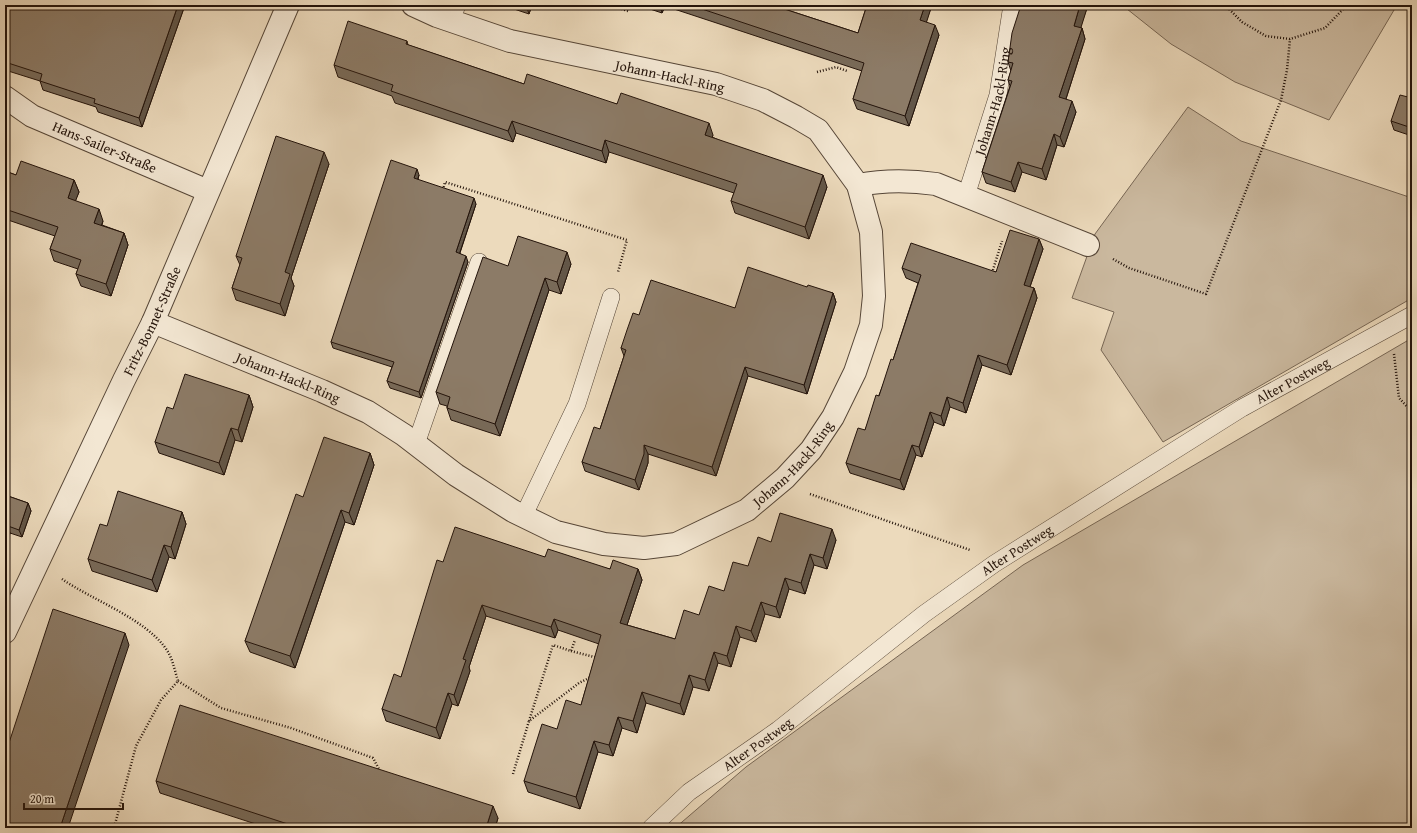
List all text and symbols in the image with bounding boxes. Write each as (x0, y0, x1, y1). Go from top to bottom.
street label: Johann-Hackl-Ring (969, 45, 1015, 160)
street label: Johann-Hackl-Ring (612, 54, 726, 97)
street label: Hans-Sailer-Straße (49, 116, 160, 178)
street label: Fritz-Bonnet-Straße (118, 263, 186, 379)
street label: Johann-Hackl-Ring (231, 346, 344, 408)
street label: Alter Postweg (1252, 352, 1333, 409)
street label: Johann-Hackl-Ring (747, 417, 838, 512)
street label: Alter Postweg (977, 520, 1056, 580)
street label: Alter Postweg (719, 712, 797, 776)
scale bar (24, 785, 123, 811)
text: 20 m (30, 790, 54, 807)

